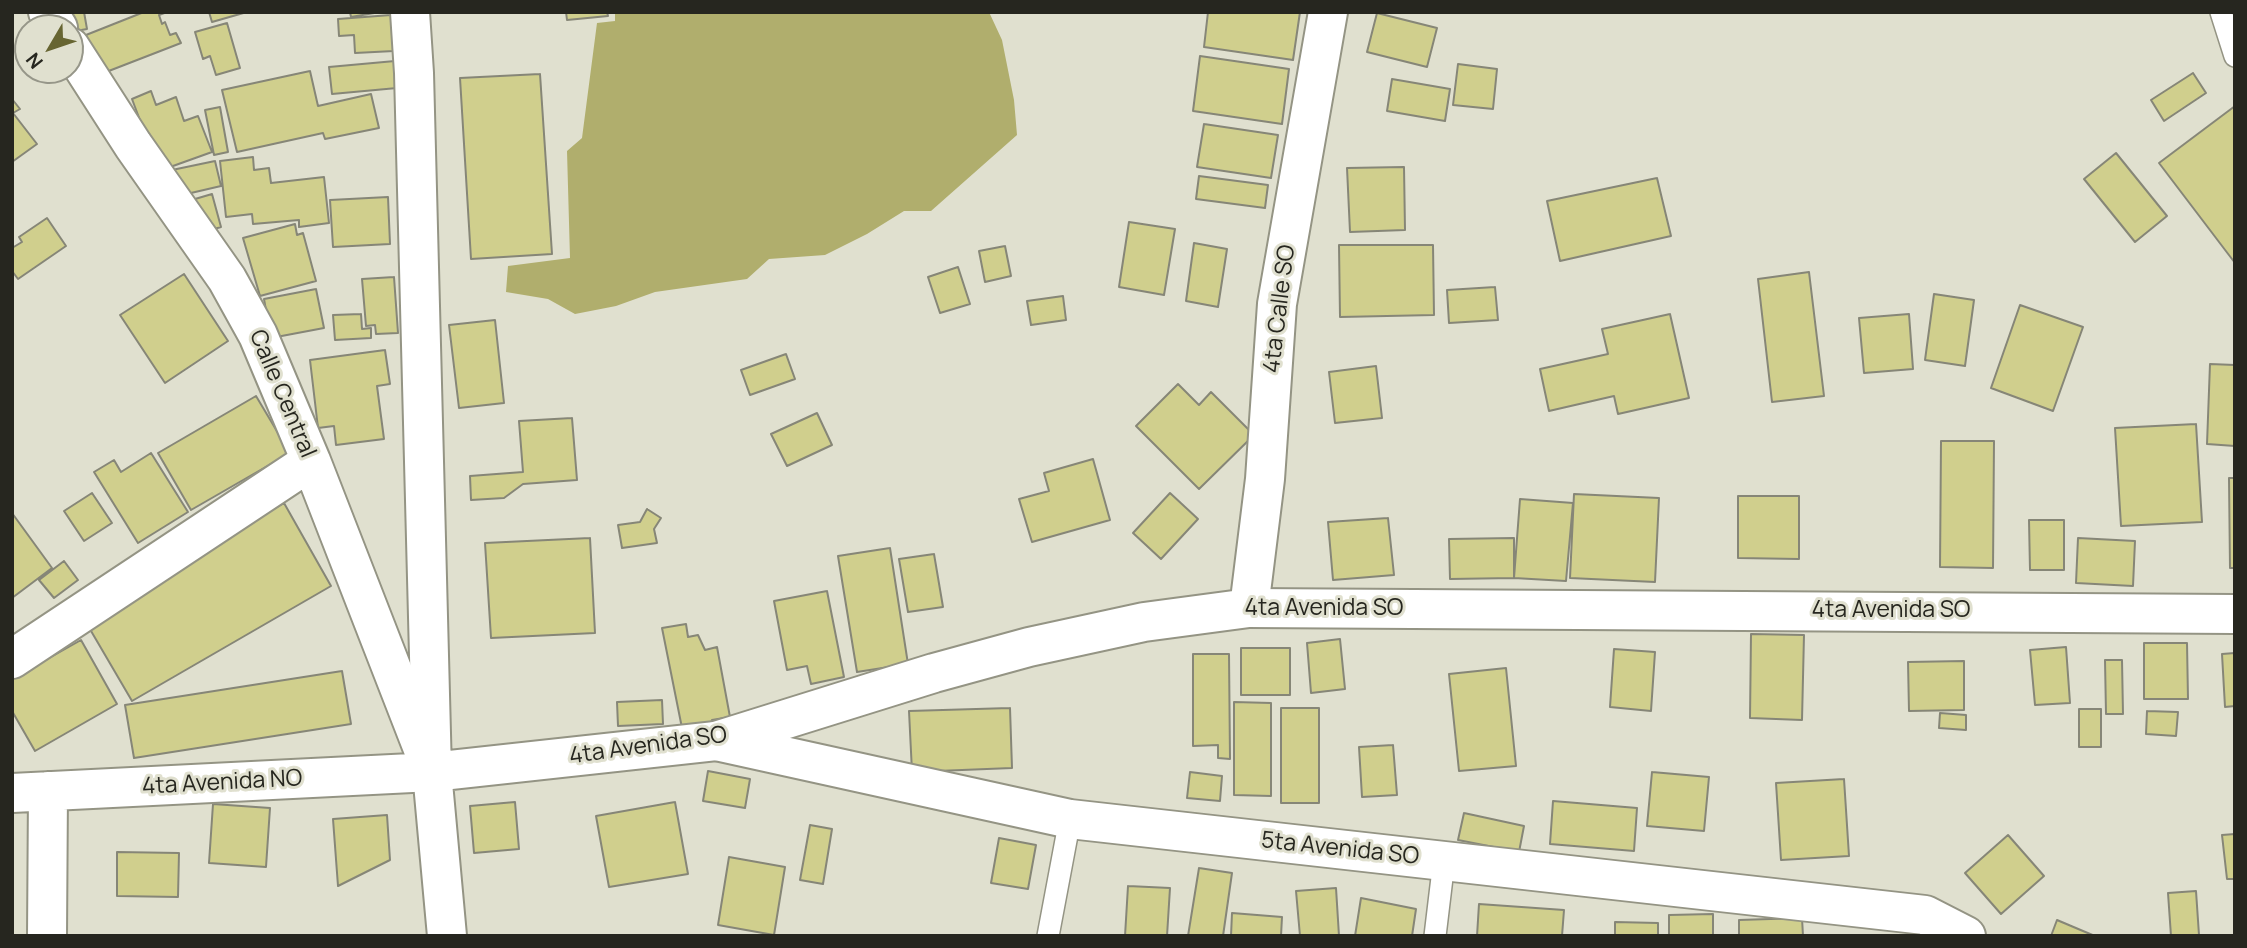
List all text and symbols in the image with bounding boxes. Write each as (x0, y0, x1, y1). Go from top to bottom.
north arrow (14, 14, 84, 84)
text: N (20, 47, 49, 74)
street label: 4ta Calle SO (1258, 243, 1302, 375)
street label: Calle Central (243, 326, 321, 462)
street label: 4ta Avenida SO (1245, 595, 1403, 623)
street label: 4ta Avenida SO (1812, 597, 1970, 625)
street label: 4ta Avenida SO (567, 721, 729, 771)
street label: 4ta Avenida NO (141, 765, 303, 801)
street label: 5ta Avenida SO (1260, 827, 1420, 871)

